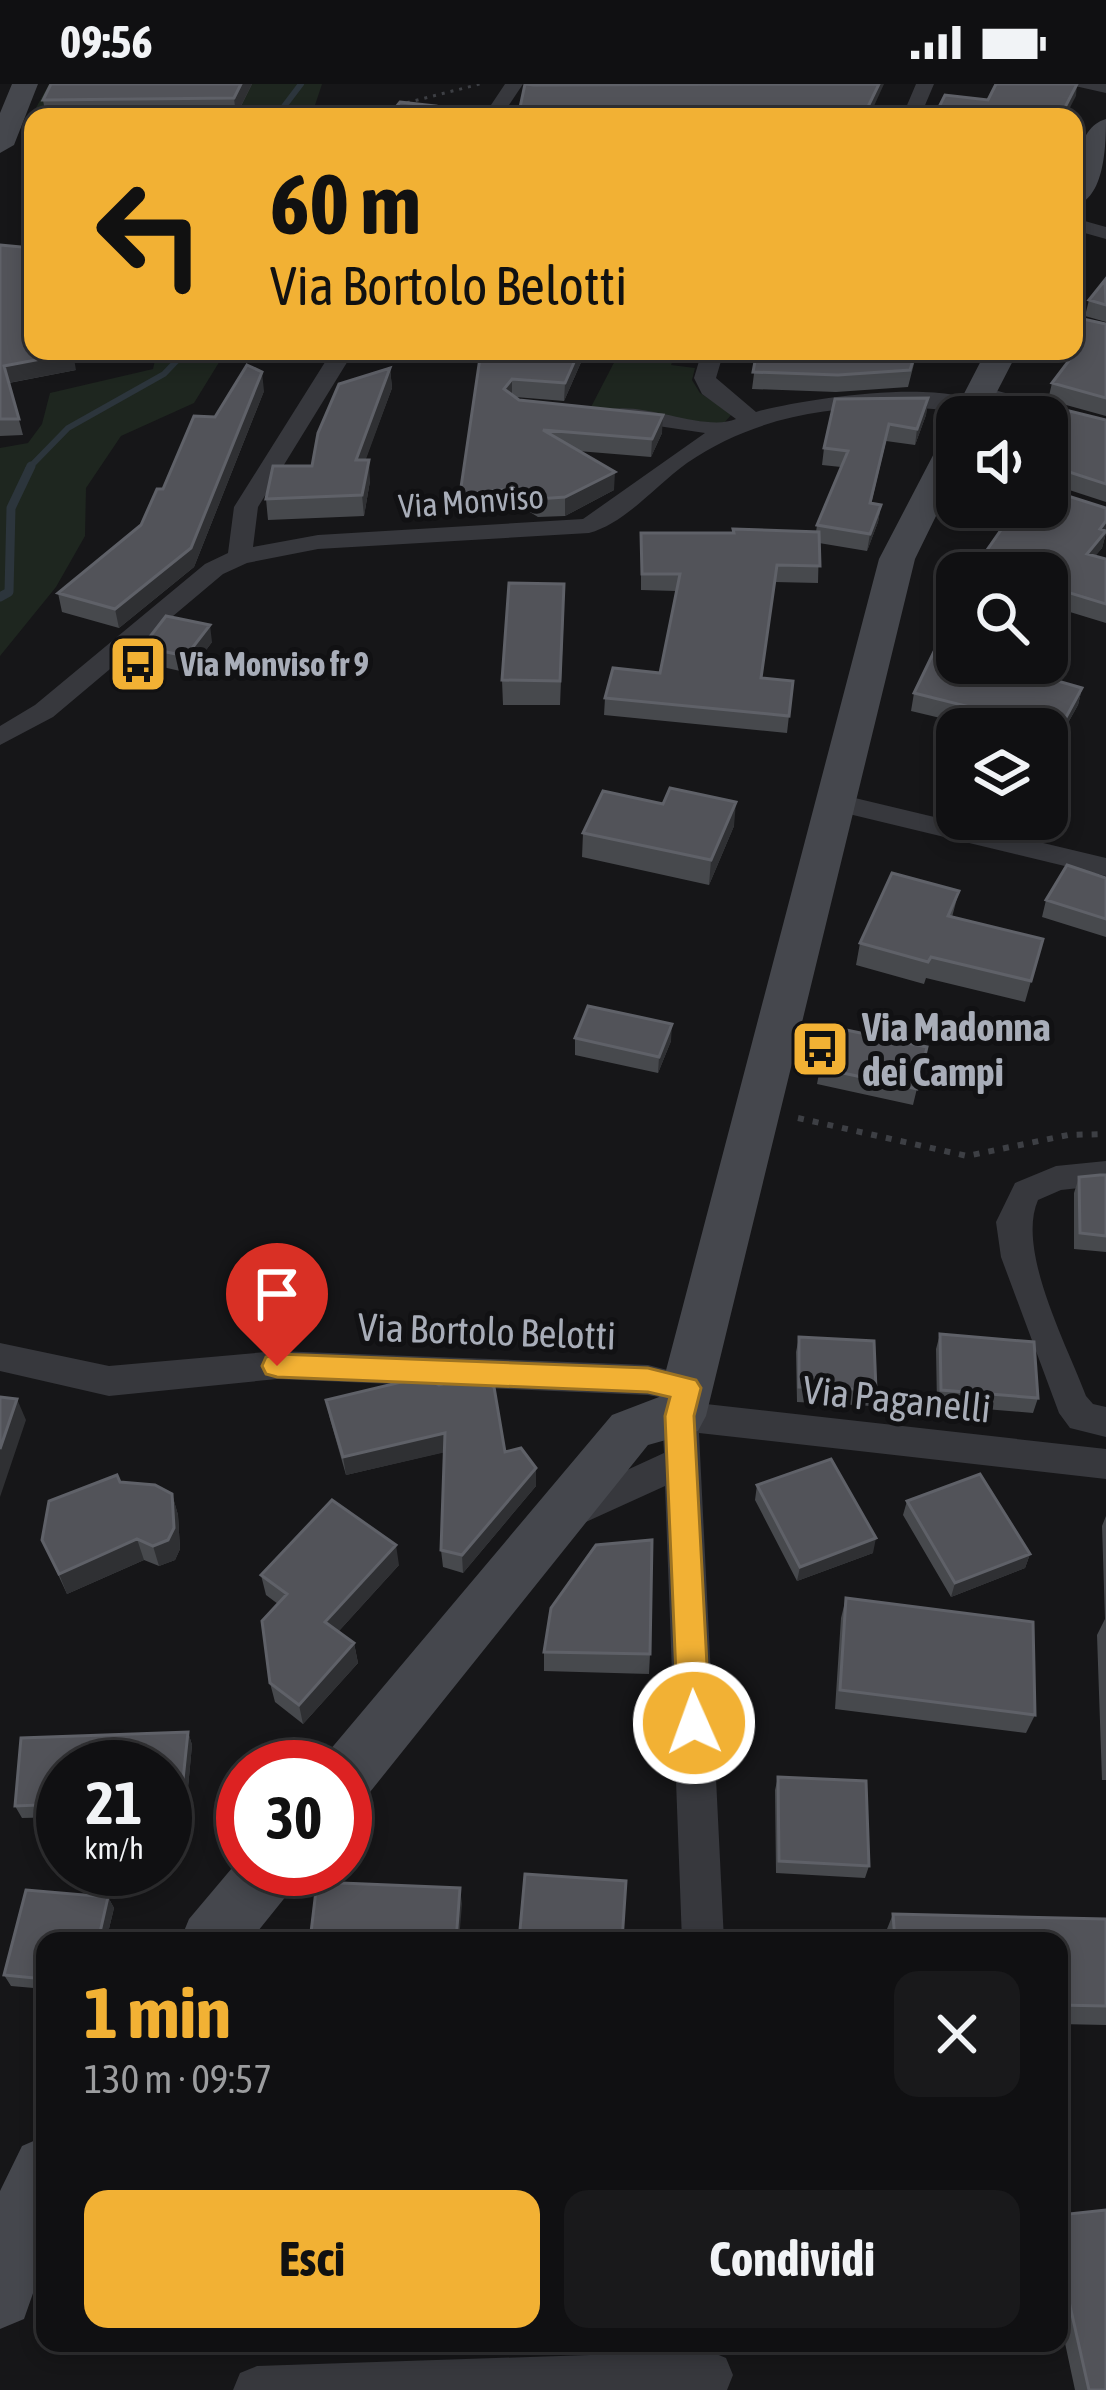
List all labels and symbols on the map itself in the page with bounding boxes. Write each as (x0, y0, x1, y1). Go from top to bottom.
street label: Via Monviso (397, 477, 545, 525)
bus stop icon: Via Monviso fr 9 (107, 633, 169, 695)
place label: Via Monviso fr 9 (179, 645, 369, 683)
place label: Via Madonna dei Campi (861, 1005, 1051, 1094)
bus stop icon: Via Madonna dei Campi (789, 1018, 851, 1080)
pin (226, 1243, 328, 1366)
street label: Via Bortolo Belotti (357, 1305, 617, 1357)
street label: Via Paganelli (801, 1367, 993, 1431)
position arrow (631, 1660, 757, 1786)
speed limit sign: 30 (216, 1740, 372, 1896)

